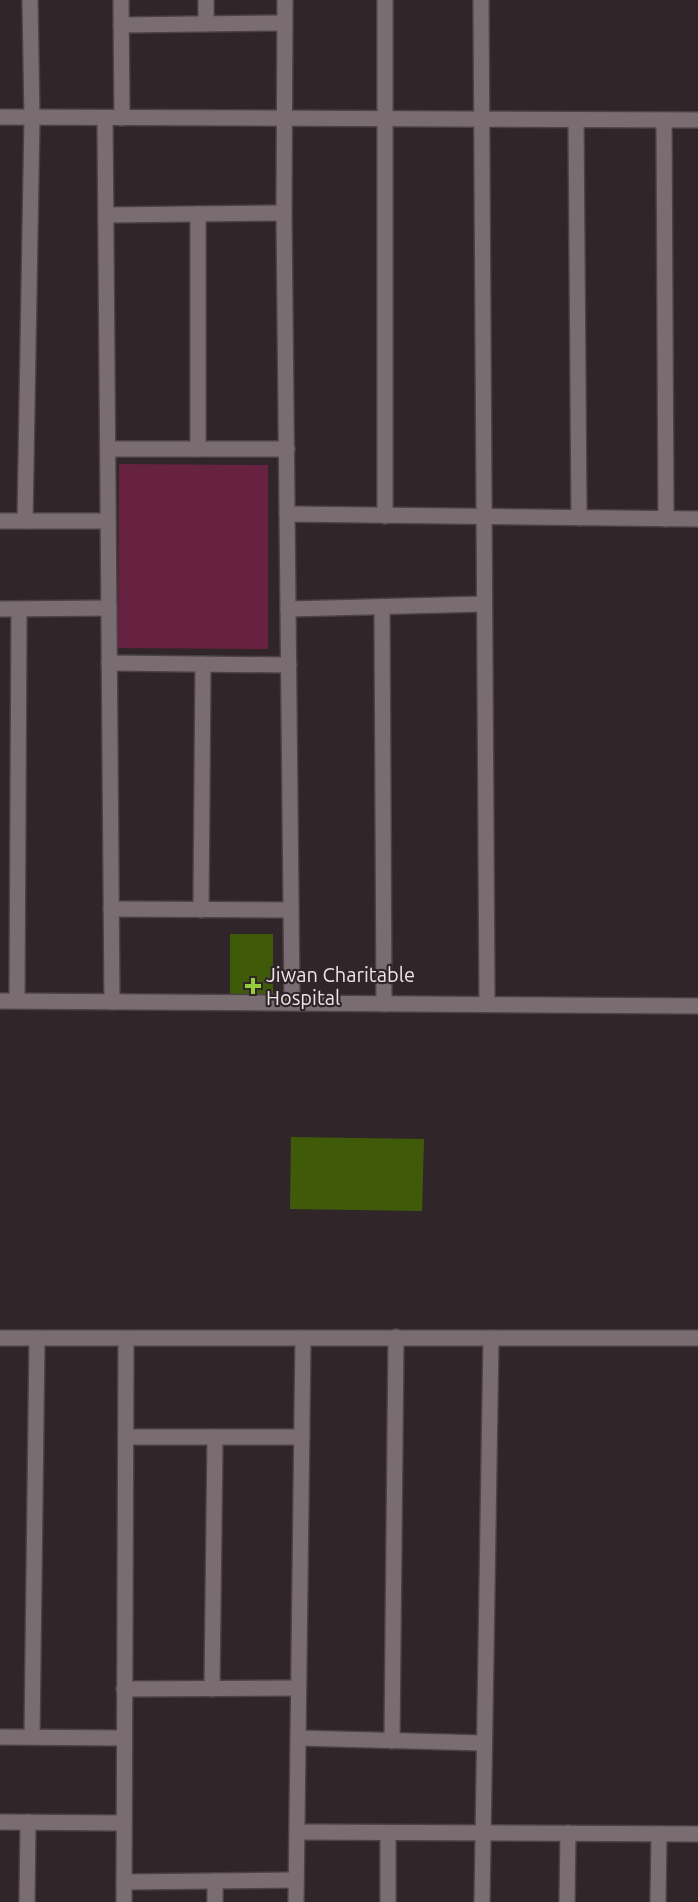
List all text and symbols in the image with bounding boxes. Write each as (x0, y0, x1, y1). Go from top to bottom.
place label: Jiwan Charitable Hospital (266, 963, 415, 1009)
marker: Jiwan Charitable Hospital (244, 977, 262, 995)

